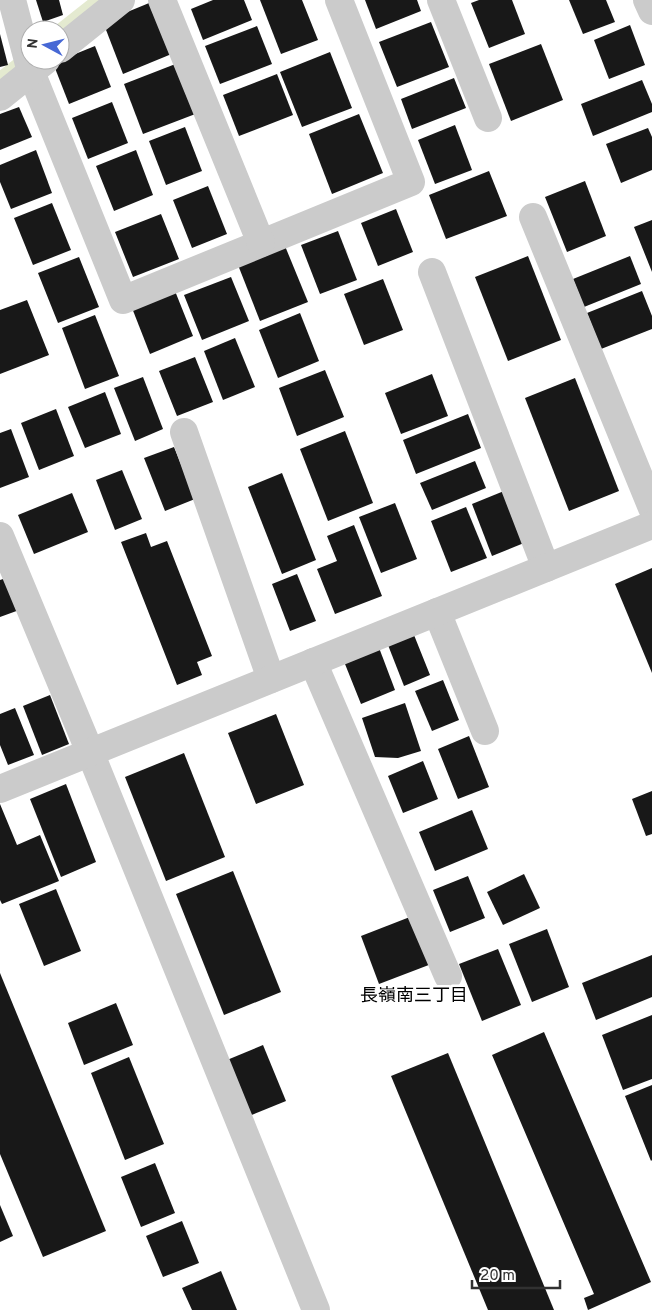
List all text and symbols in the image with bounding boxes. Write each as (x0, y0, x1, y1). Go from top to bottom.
north arrow (20, 20, 70, 70)
text: N (25, 38, 43, 50)
district label: 長嶺南三丁目 (360, 985, 468, 1008)
scale bar (472, 1258, 560, 1290)
text: 20 m (480, 1267, 515, 1286)

